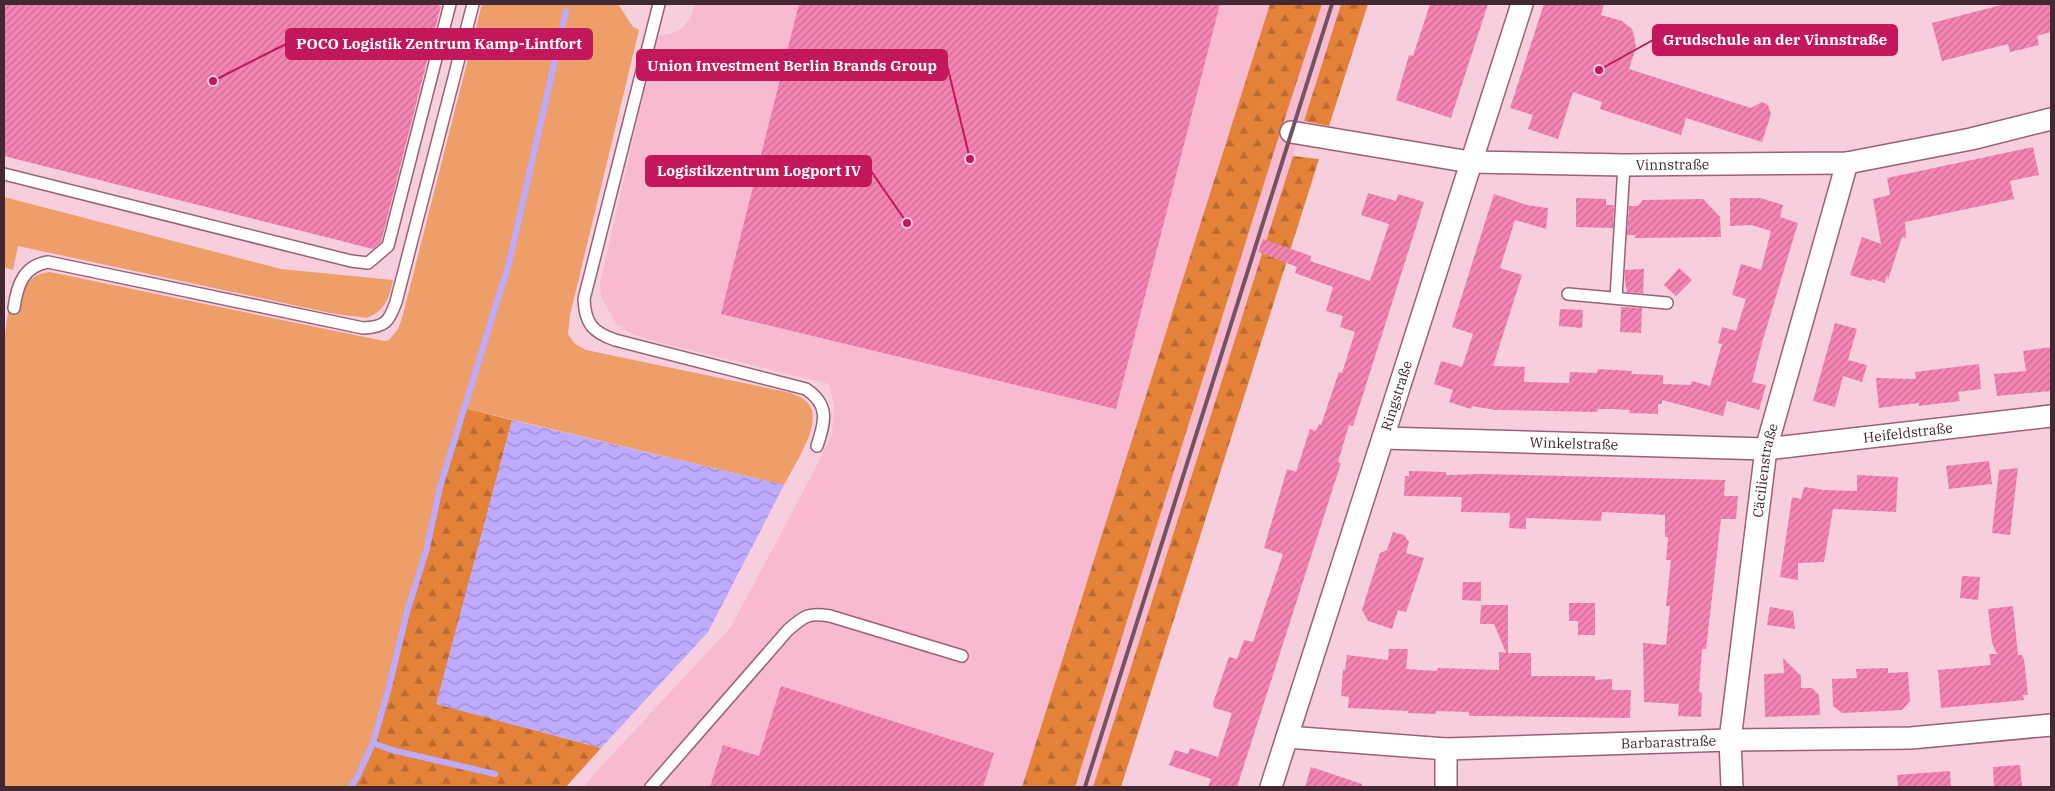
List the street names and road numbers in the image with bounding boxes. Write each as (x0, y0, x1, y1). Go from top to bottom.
street label: Vinnstraße (1636, 155, 1709, 174)
street label: Ringstraße (1377, 358, 1416, 433)
street label: Heifeldstraße (1862, 418, 1954, 447)
street label: Cäcilienstraße (1749, 421, 1782, 519)
street label: Winkelstraße (1529, 433, 1618, 454)
street label: Barbarastraße (1621, 731, 1716, 752)

